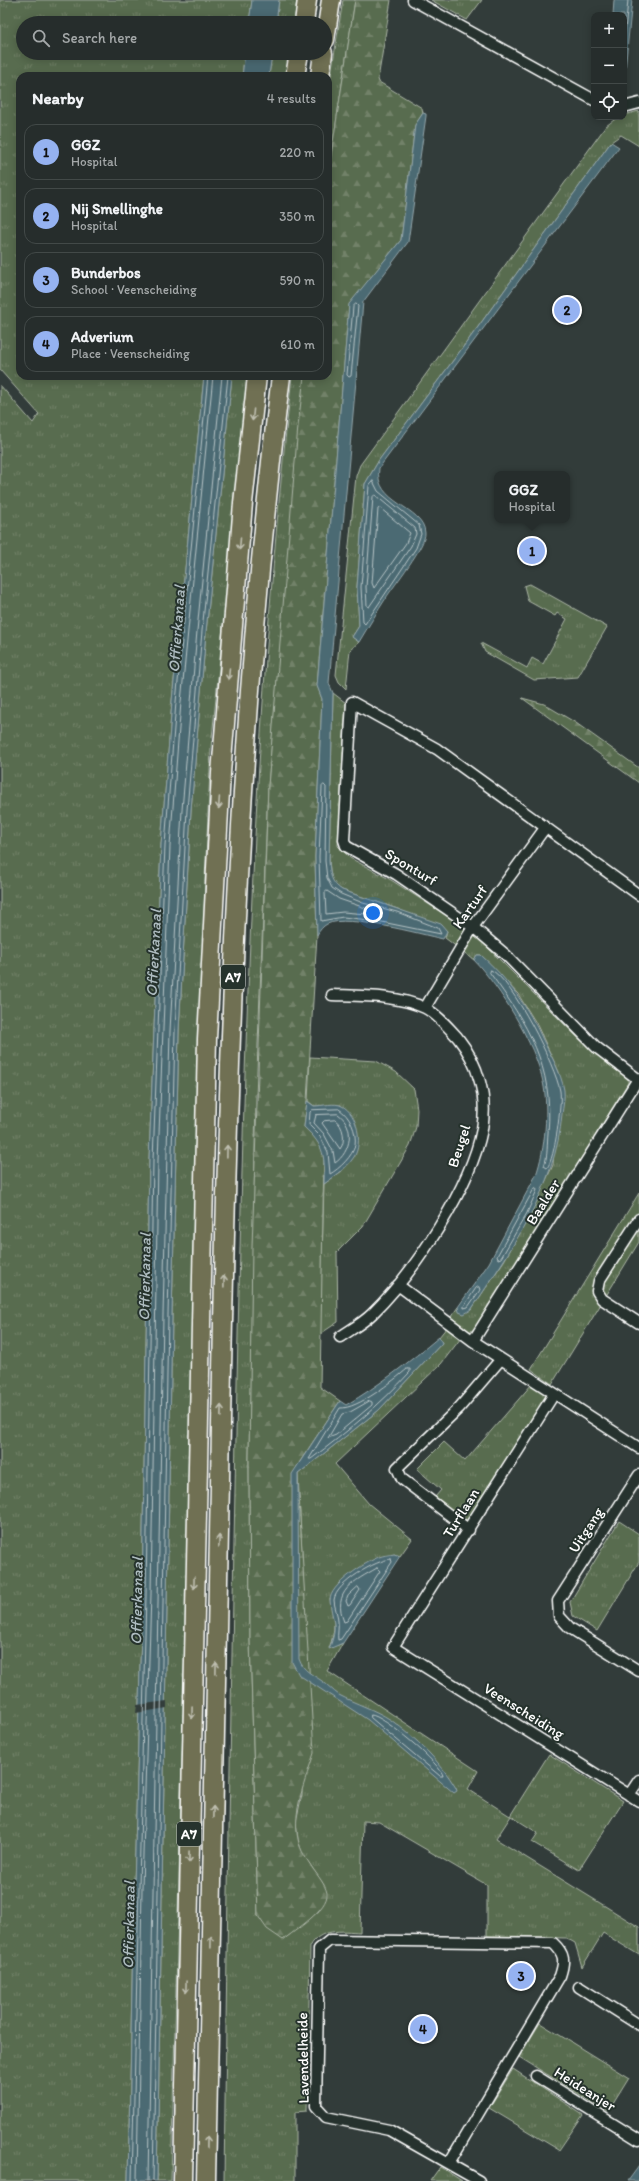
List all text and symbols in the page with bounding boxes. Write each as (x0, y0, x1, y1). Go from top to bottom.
map controls (591, 12, 627, 120)
button: + (591, 12, 627, 48)
search box (16, 16, 332, 60)
icon: search (30, 27, 52, 49)
text: Search here (62, 29, 137, 47)
button: − (591, 48, 627, 84)
button: locate (591, 84, 627, 120)
text: Nearby (32, 88, 84, 108)
text: 4 results (267, 91, 316, 106)
text: GGZ (71, 136, 100, 154)
text: 1 (43, 145, 49, 160)
text: 220 m (279, 145, 315, 160)
text: Hospital (71, 154, 118, 169)
text: Nij Smellinghe (71, 200, 163, 218)
text: 2 (43, 209, 49, 224)
text: 350 m (279, 209, 315, 224)
text: Hospital (71, 218, 118, 233)
text: Bunderbos (71, 264, 141, 282)
text: 3 (42, 273, 50, 288)
text: 590 m (280, 273, 315, 288)
text: School · Veenscheiding (71, 282, 197, 297)
pin: 2 (554, 295, 580, 325)
text: Adverium (71, 328, 134, 346)
text: 4 (42, 337, 50, 352)
text: 610 m (280, 337, 315, 352)
text: Place · Veenscheiding (71, 346, 190, 361)
one-way arrow (249, 408, 257, 421)
popup (494, 471, 570, 523)
text: GGZ (509, 481, 538, 499)
text: Hospital (509, 499, 555, 514)
pin: 1 (519, 536, 545, 566)
one-way arrow (236, 537, 243, 550)
water label: Offierkanaal (164, 583, 189, 673)
one-way arrow (226, 667, 233, 680)
one-way arrow (216, 796, 223, 809)
street label: Sponturf (382, 844, 441, 890)
street label: Karturf (449, 882, 492, 932)
your location (363, 903, 383, 923)
water label: Offierkanaal (142, 907, 165, 997)
road number: A7 (221, 965, 245, 989)
street label: Beugel (444, 1121, 475, 1170)
one-way arrow (223, 1145, 231, 1158)
street label: Baalder (522, 1176, 564, 1228)
water label: Offierkanaal (134, 1232, 155, 1321)
one-way arrow (220, 1275, 228, 1288)
one-way arrow (217, 1405, 225, 1418)
street label: Turflaan (439, 1484, 484, 1541)
street label: Uitgang (565, 1504, 607, 1556)
one-way arrow (215, 1535, 223, 1548)
water label: Offierkanaal (126, 1556, 147, 1645)
one-way arrow (191, 1576, 198, 1589)
one-way arrow (212, 1662, 220, 1675)
street label: Veenscheiding (480, 1679, 568, 1743)
one-way arrow (188, 1706, 196, 1719)
one-way arrow (209, 1806, 217, 1819)
road number: A7 (177, 1822, 201, 1846)
one-way arrow (185, 1850, 193, 1863)
water label: Offierkanaal (118, 1880, 139, 1969)
one-way arrow (207, 1936, 215, 1949)
pin: 3 (508, 1961, 534, 1991)
one-way arrow (183, 1980, 190, 1993)
street label: Lavendelheide (293, 2012, 313, 2104)
pin: 4 (410, 2014, 436, 2044)
street label: Heideanjer (551, 2063, 619, 2115)
one-way arrow (203, 2136, 211, 2149)

